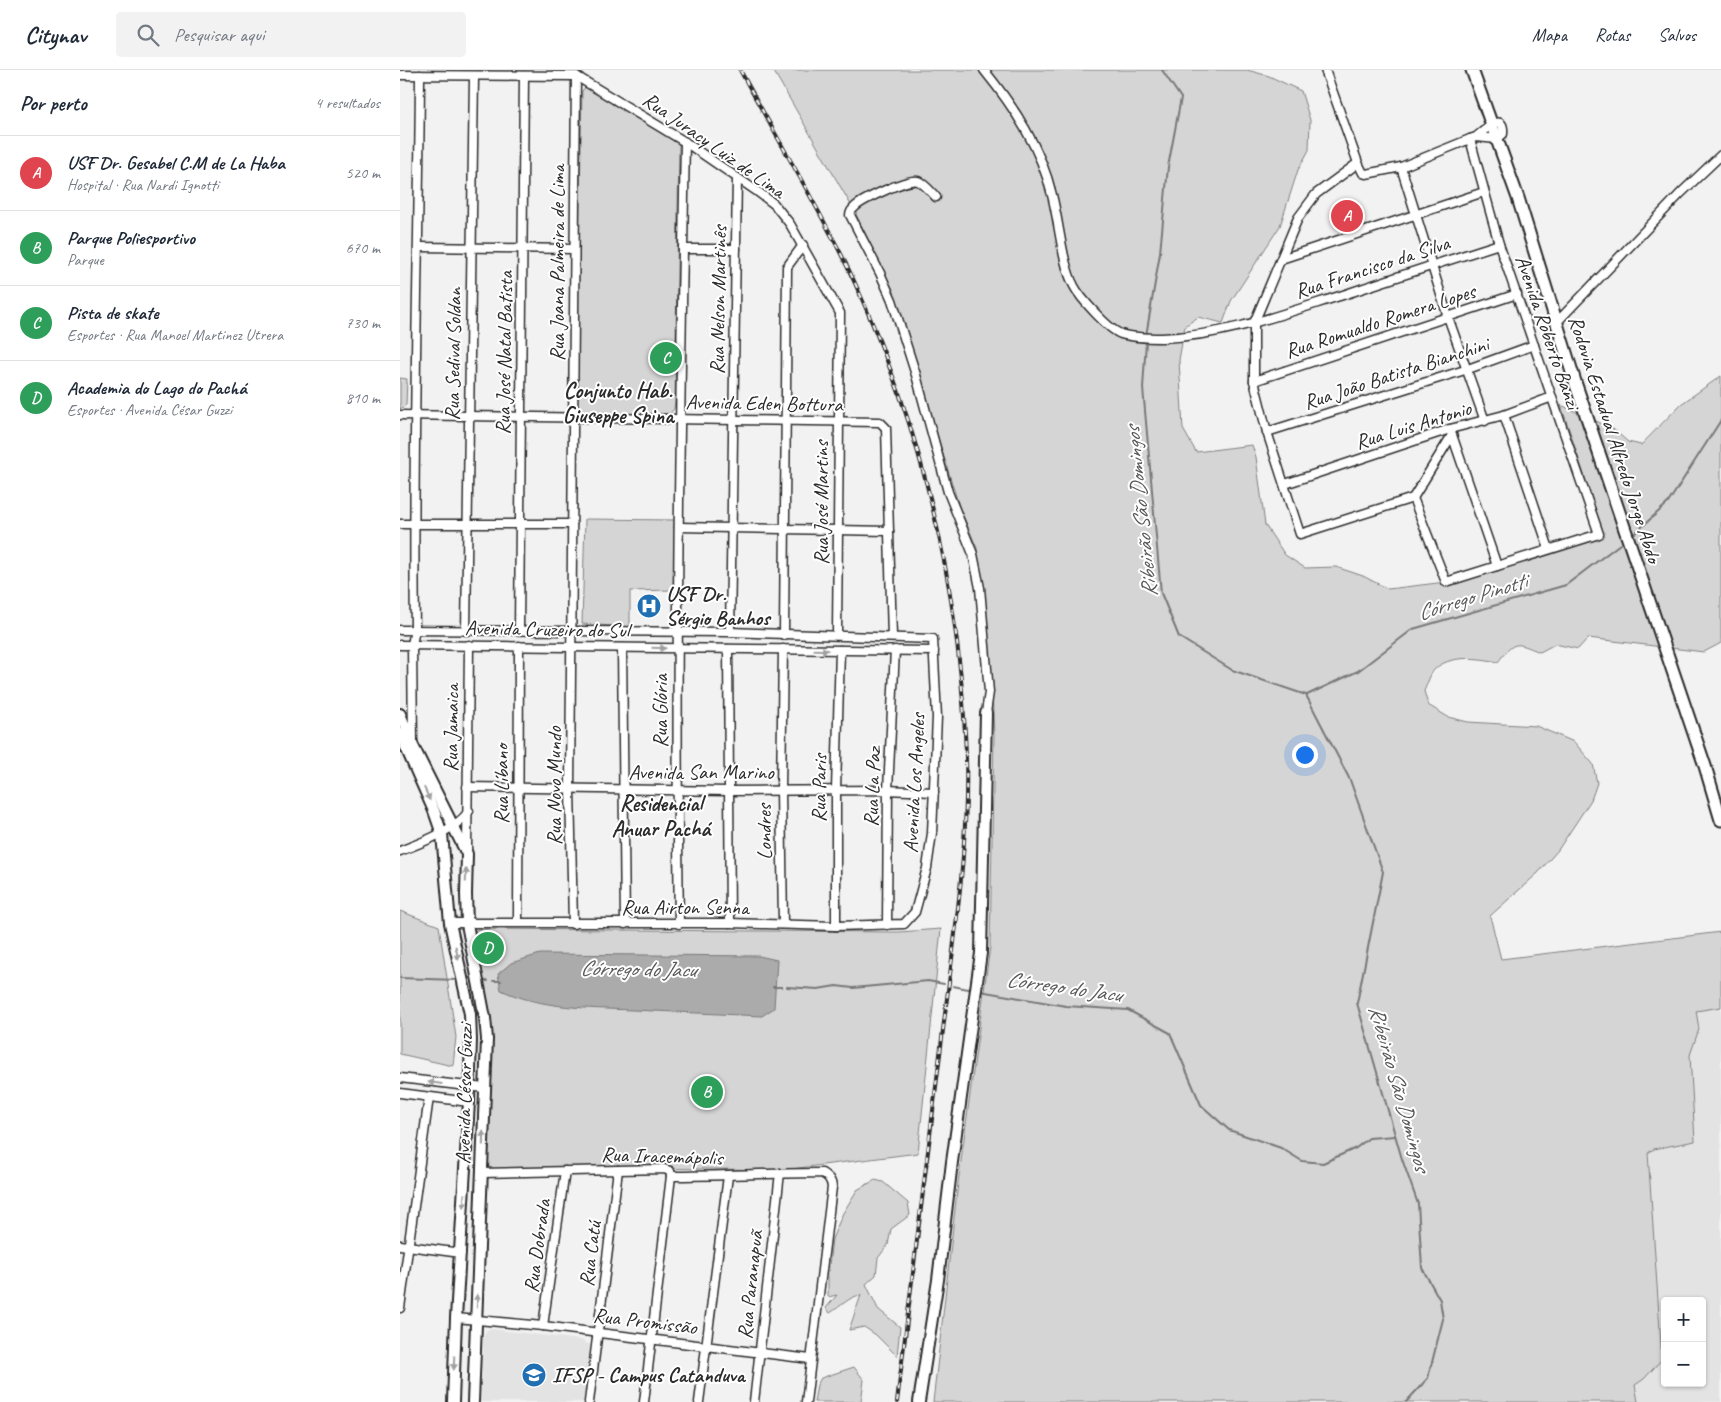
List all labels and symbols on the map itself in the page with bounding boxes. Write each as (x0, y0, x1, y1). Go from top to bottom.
street label: Rua Juracy Luiz de Lima (638, 86, 792, 205)
street label: Rua Joana Palmeira de Lima (544, 162, 570, 361)
pin: A (1331, 197, 1363, 235)
street label: Rua Nelson Martinês (704, 224, 732, 375)
street label: Rua Francisco da Silva (1291, 229, 1454, 304)
street label: Avenida Roberto Banzi (1509, 252, 1588, 415)
street label: Rua José Natal Batista (490, 270, 518, 435)
street label: Rua Romualdo Romera Lopes (1282, 277, 1480, 364)
street label: Rua Sedival Soldan (439, 286, 467, 421)
street label: Rodovia Estadual Alfredo Jorge Abdo (1563, 312, 1668, 568)
street label: Rua João Batista Bianchini (1300, 330, 1495, 415)
pin: C (650, 339, 682, 377)
district label: Conjunto Hab. Giuseppe Spina (563, 377, 675, 430)
street label: Avenida Eden Bottura (685, 389, 845, 417)
street label: Rua Luis Antonio (1352, 395, 1476, 455)
water label: Ribeirão São Domingos (1118, 421, 1164, 598)
street label: Rua José Martins (808, 439, 834, 565)
water label: Córrego Pinotti (1414, 566, 1535, 627)
place label: USF Dr. Sérgio Banhos (666, 581, 772, 631)
hospital icon: USF Dr. Sérgio Banhos (636, 593, 662, 619)
street label: Avenida Cruzeiro do Sul (465, 615, 633, 643)
one-way arrow (651, 644, 667, 652)
one-way arrow (813, 646, 829, 654)
street label: Rua Glória (647, 673, 673, 748)
street label: Rua Jamaica (437, 681, 465, 772)
street label: Avenida Los Angeles (897, 711, 931, 854)
street label: Rua Novo Mundo (541, 725, 567, 845)
street label: Rua Líbano (488, 742, 514, 824)
your location (1292, 742, 1318, 768)
street label: Rua La Paz (858, 744, 886, 827)
street label: Rua Paris (805, 752, 833, 822)
street label: Avenida San Marino (628, 759, 775, 785)
one-way arrow (423, 787, 431, 801)
district label: Residencial Anuar Pachá (612, 790, 713, 843)
street label: Londres (750, 802, 777, 860)
one-way arrow (463, 867, 471, 883)
street label: Rua Airton Senna (621, 894, 751, 920)
pin: D (472, 929, 504, 967)
one-way arrow (453, 945, 461, 961)
water label: Córrego do Jacu (580, 954, 700, 984)
water label: Córrego do Jacu (1005, 965, 1127, 1009)
water label: Ribeirão São Domingos (1362, 1002, 1437, 1178)
street label: Avenida César Guzzi (450, 1021, 478, 1164)
pin: B (691, 1073, 723, 1111)
one-way arrow (426, 1078, 442, 1086)
one-way arrow (479, 1130, 487, 1146)
street label: Rua Iracemápolis (601, 1141, 725, 1171)
one-way arrow (459, 1194, 467, 1210)
street label: Rua Dobrada (518, 1196, 557, 1294)
street label: Rua Catú (573, 1218, 607, 1288)
street label: Rua Paranapuã (731, 1227, 769, 1340)
one-way arrow (473, 1293, 481, 1309)
street label: Rua Promissão (592, 1302, 700, 1340)
one-way arrow (450, 1356, 458, 1372)
school or university icon: IFSP - Campus Catanduva (521, 1362, 547, 1388)
place label: IFSP - Campus Catanduva (552, 1362, 747, 1388)

